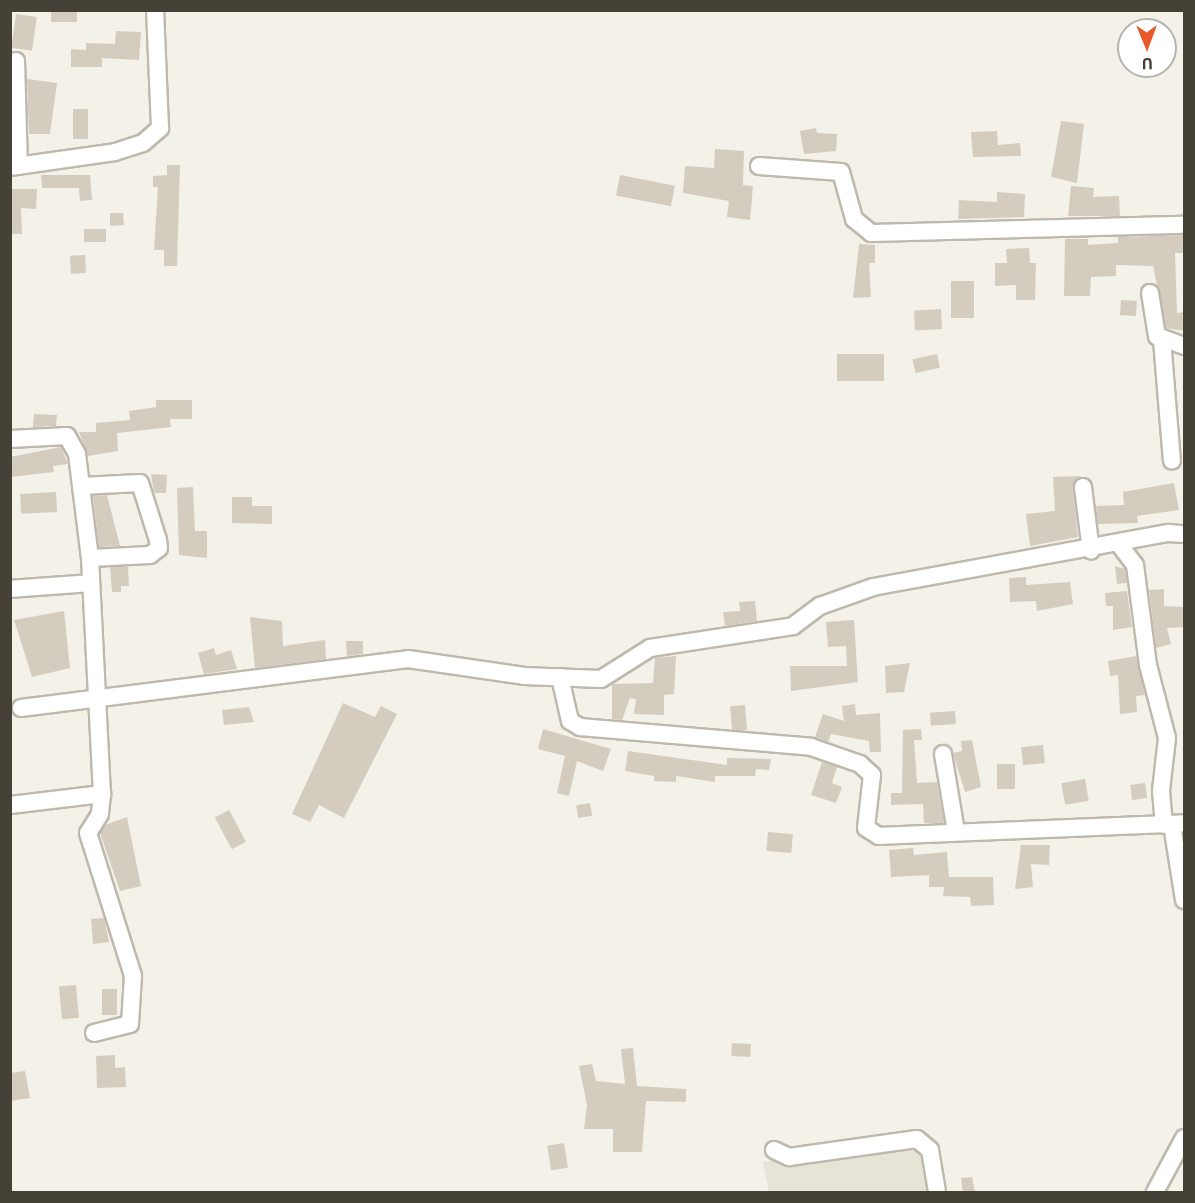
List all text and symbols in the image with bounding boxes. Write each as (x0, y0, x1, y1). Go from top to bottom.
north arrow (1117, 18, 1177, 78)
text: U (1142, 54, 1153, 74)

